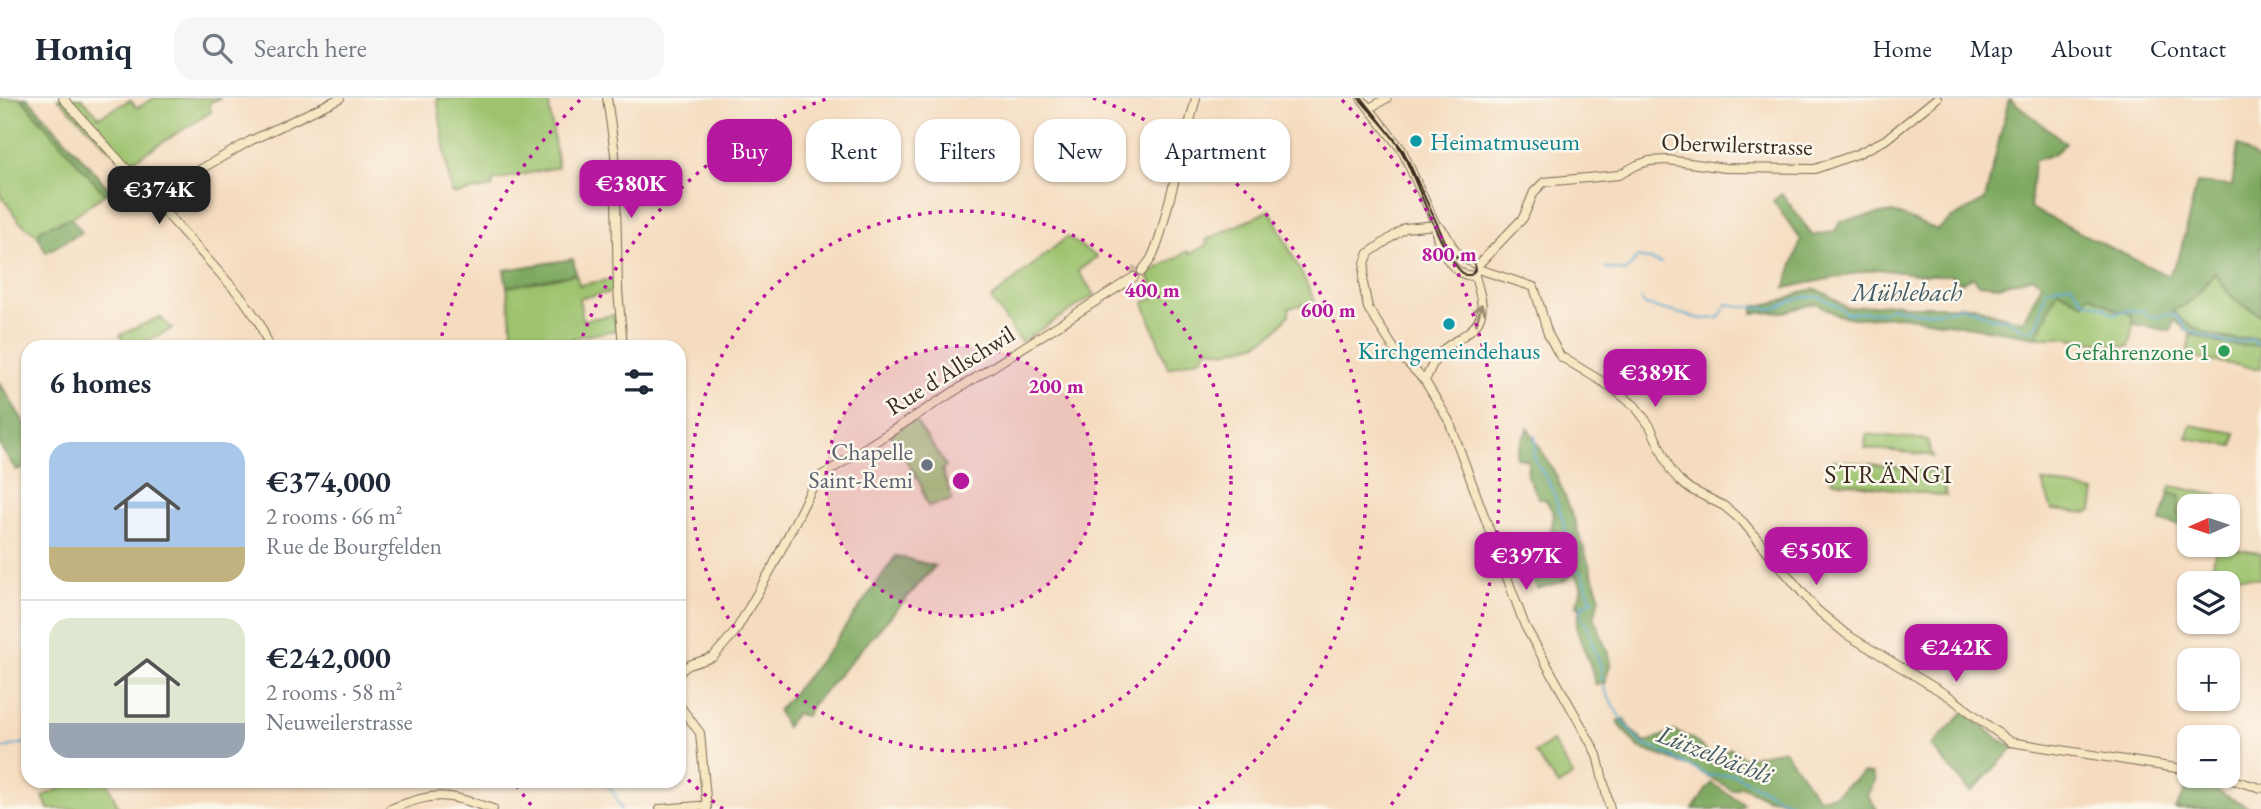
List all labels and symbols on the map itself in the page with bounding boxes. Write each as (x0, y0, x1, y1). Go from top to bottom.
place label: Heimatmuseum (1430, 126, 1581, 157)
street label: Oberwilerstrasse (1661, 126, 1813, 162)
marker: Heimatmuseum (1408, 133, 1424, 149)
pin: €380K (582, 160, 680, 220)
pin: €374K (110, 166, 208, 226)
text: 800 m (1421, 240, 1477, 267)
water label: Mühlebach (1849, 275, 1963, 309)
text: 400 m (1124, 276, 1180, 303)
text: 600 m (1300, 296, 1356, 323)
one-way arrow (1473, 303, 1486, 325)
marker: Kirchgemeindehaus (1441, 316, 1457, 332)
street label: Rue d'Allschwil (880, 318, 1020, 422)
place label: Kirchgemeindehaus (1358, 335, 1540, 366)
place label: Gefahrenzone 1 (2065, 336, 2210, 367)
marker: Gefahrenzone 1 (2216, 343, 2232, 359)
pin: €389K (1606, 350, 1704, 409)
text: 200 m (1028, 372, 1084, 399)
place label: Chapelle Saint-Remi (809, 436, 913, 495)
marker: Chapelle Saint-Remi (919, 457, 935, 473)
district label: STRÄNGI (1824, 457, 1954, 491)
centre of rings (949, 469, 973, 493)
north arrow (2177, 494, 2240, 556)
pin: €550K (1767, 528, 1865, 587)
pin: €397K (1477, 532, 1575, 592)
pin: €242K (1907, 624, 2005, 684)
water label: Lützelbächli (1651, 716, 1779, 792)

